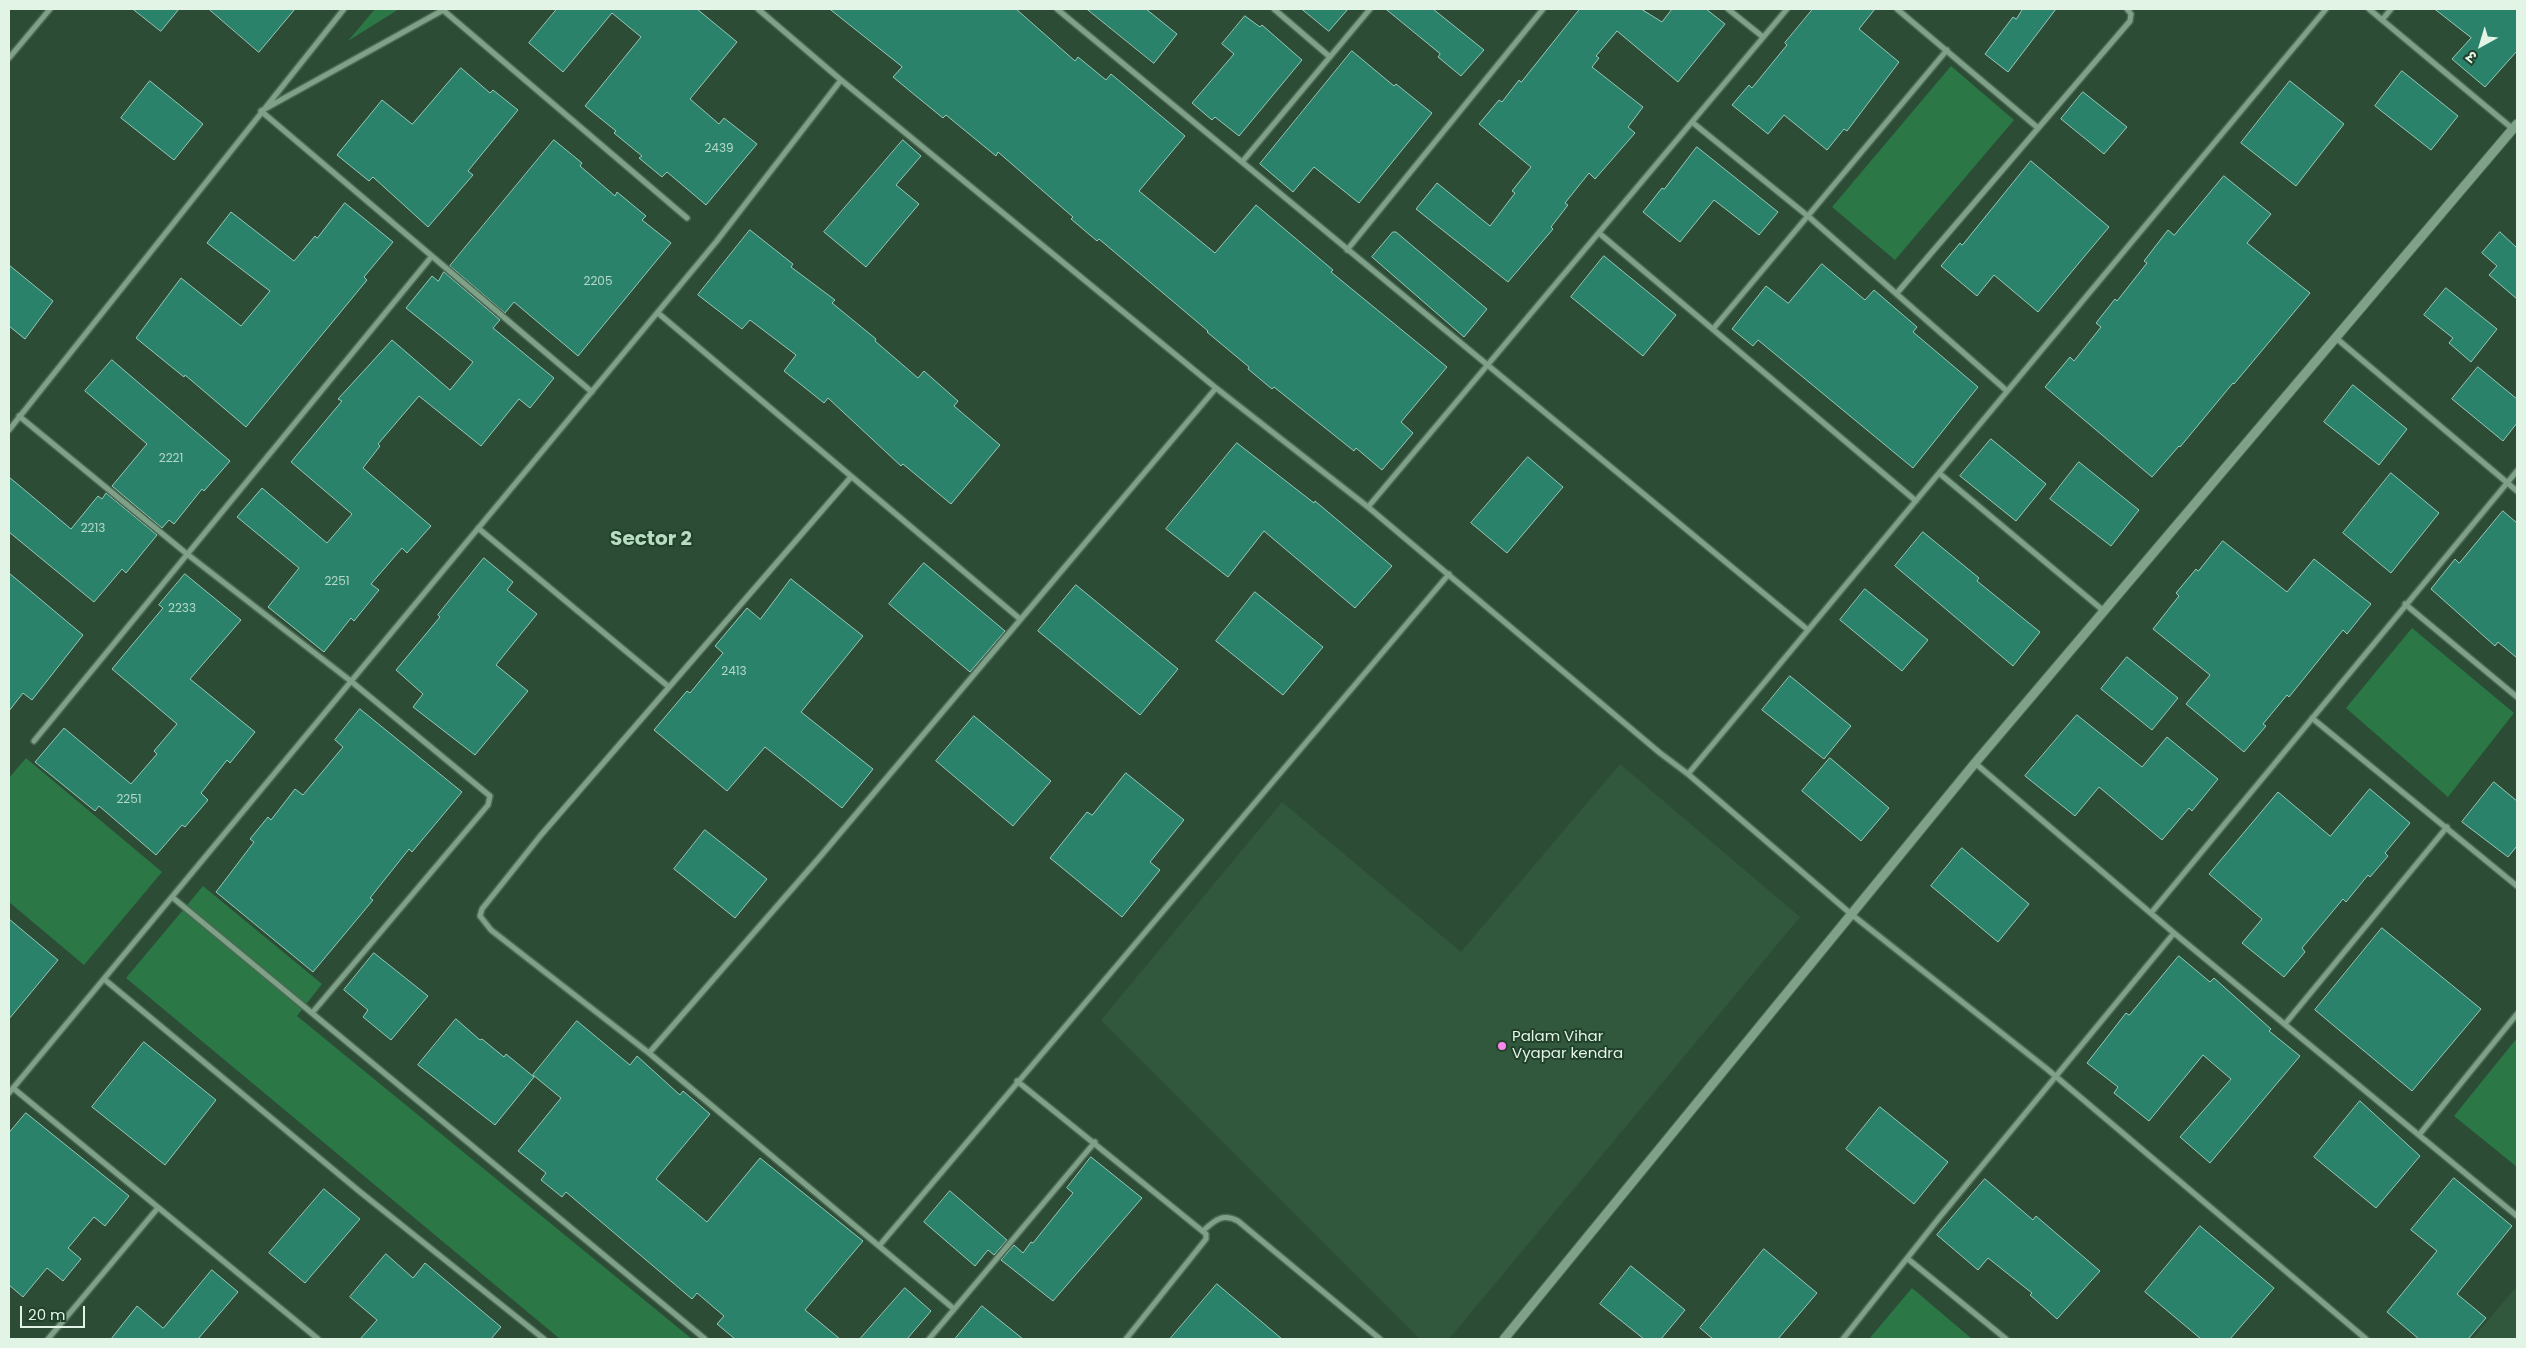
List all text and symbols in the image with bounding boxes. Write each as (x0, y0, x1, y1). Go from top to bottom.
north arrow (2456, 20, 2506, 70)
text: उ (2462, 46, 2481, 67)
house number: 2439 (704, 142, 734, 156)
house number: 2205 (584, 275, 612, 289)
house number: 2221 (159, 452, 183, 466)
house number: 2213 (81, 522, 105, 536)
district label: Sector 2 (610, 528, 692, 552)
house number: 2251 (324, 575, 350, 589)
house number: 2233 (168, 602, 196, 616)
house number: 2413 (721, 665, 747, 679)
house number: 2251 (116, 793, 142, 807)
place label: Palam Vihar Vyapar kendra (1512, 1028, 1623, 1063)
marker: Palam Vihar Vyapar kendra (1496, 1040, 1508, 1052)
scale bar (22, 1296, 88, 1328)
text: 20 m (28, 1304, 66, 1325)

